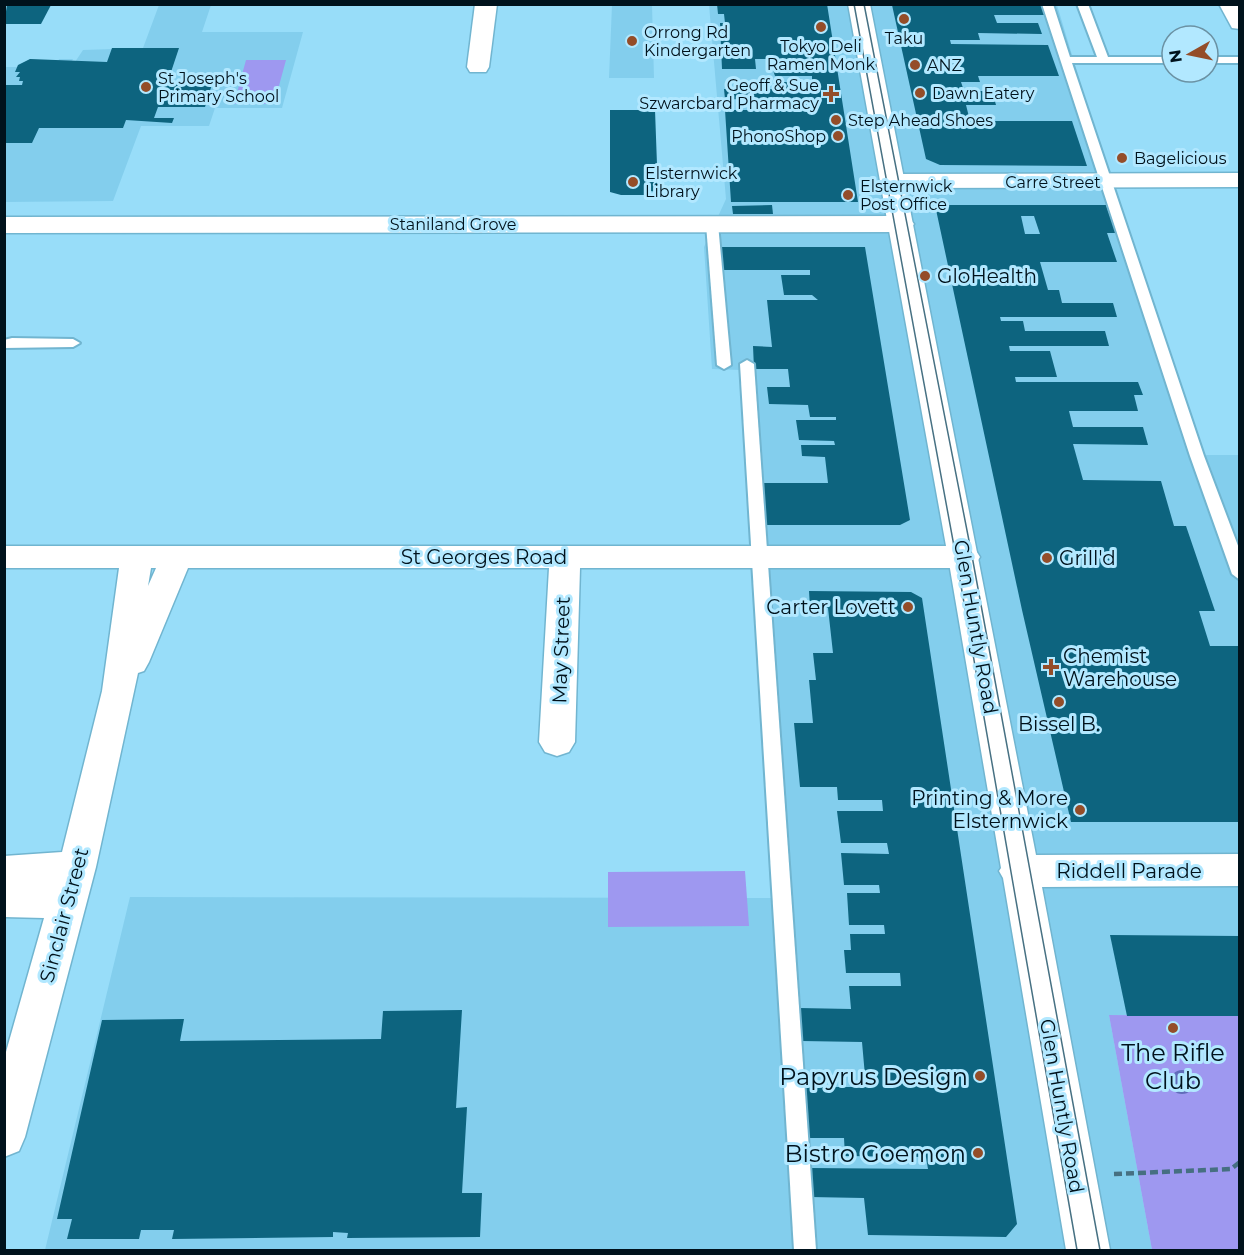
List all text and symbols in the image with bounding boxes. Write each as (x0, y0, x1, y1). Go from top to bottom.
marker: Taku (897, 12, 911, 26)
marker: Tokyo Deli Ramen Monk (814, 20, 828, 34)
place label: Orrong Rd Kindergarten (644, 23, 751, 60)
north arrow (1160, 24, 1220, 84)
place label: Taku (885, 29, 923, 48)
marker: Orrong Rd Kindergarten (625, 34, 639, 48)
place label: Tokyo Deli Ramen Monk (767, 37, 876, 74)
text: N (1165, 48, 1186, 64)
place label: ANZ (927, 56, 962, 75)
marker: ANZ (908, 58, 922, 72)
place label: St Joseph's Primary School (158, 69, 279, 106)
place label: Geoff & Sue Szwarcbard Pharmacy (639, 76, 819, 113)
marker: St Joseph's Primary School (139, 80, 153, 94)
place label: Dawn Eatery (932, 84, 1035, 103)
marker: Dawn Eatery (913, 86, 927, 100)
marker: Geoff & Sue Szwarcbard Pharmacy (824, 87, 838, 101)
place label: Step Ahead Shoes (848, 111, 993, 130)
marker: Step Ahead Shoes (829, 113, 843, 127)
place label: PhonoShop (731, 127, 826, 146)
marker: PhonoShop (831, 129, 845, 143)
place label: Bagelicious (1134, 149, 1227, 168)
marker: Bagelicious (1115, 151, 1129, 165)
place label: Elsternwick Library (645, 164, 738, 201)
street label: Carre Street (1005, 173, 1101, 192)
marker: Elsternwick Library (626, 175, 640, 189)
place label: Elsternwick Post Office (860, 177, 953, 214)
marker: Elsternwick Post Office (841, 188, 855, 202)
street label: Staniland Grove (390, 215, 516, 234)
place label: GloHealth (937, 264, 1037, 288)
marker: GloHealth (918, 269, 932, 283)
street label: Glen Huntly Road (949, 538, 1003, 716)
street label: St Georges Road (401, 545, 567, 569)
place label: Grill'd (1059, 546, 1116, 570)
marker: Grill'd (1040, 551, 1054, 565)
place label: Carter Lovett (766, 595, 896, 619)
street label: May Street (547, 596, 575, 704)
marker: Carter Lovett (901, 600, 915, 614)
place label: Chemist Warehouse (1063, 644, 1177, 691)
marker: Chemist Warehouse (1044, 660, 1058, 674)
marker: Bissel B. (1052, 695, 1066, 709)
place label: Bissel B. (1018, 712, 1100, 736)
place label: Printing & More Elsternwick (911, 786, 1068, 833)
marker: Printing & More Elsternwick (1073, 803, 1087, 817)
street label: Sinclair Street (34, 845, 94, 985)
street label: Riddell Parade (1056, 859, 1202, 883)
street label: Glen Huntly Road (1035, 1017, 1089, 1195)
marker: The Rifle Club (1166, 1021, 1180, 1035)
place label: The Rifle Club (1121, 1038, 1225, 1095)
place label: Papyrus Design (779, 1062, 968, 1091)
marker: Papyrus Design (973, 1069, 987, 1083)
place label: Bistro Goemon (785, 1139, 966, 1168)
marker: Bistro Goemon (971, 1146, 985, 1160)

